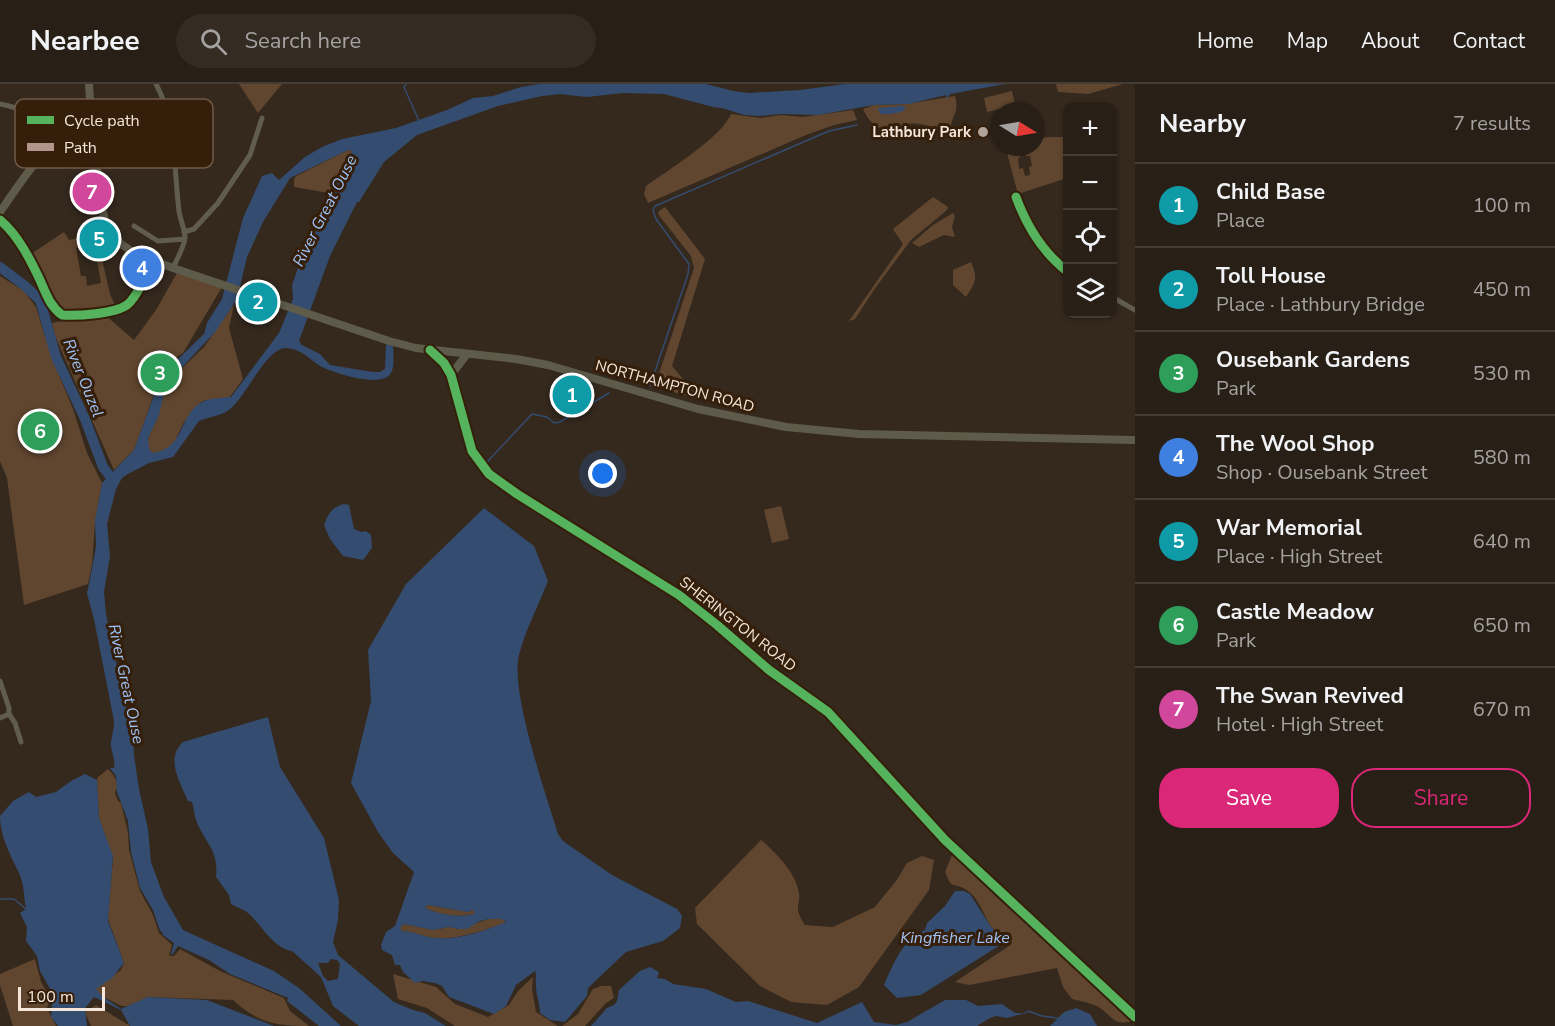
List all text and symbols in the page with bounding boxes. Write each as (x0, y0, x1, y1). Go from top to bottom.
search box (176, 14, 596, 68)
text: Nearbee (30, 22, 140, 60)
icon: search (197, 25, 230, 58)
text: Search here (245, 26, 361, 56)
text: Home (1197, 27, 1254, 55)
text: Map (1287, 27, 1328, 55)
text: About (1361, 27, 1419, 55)
text: Contact (1452, 27, 1525, 55)
legend (15, 99, 213, 168)
north arrow (991, 102, 1045, 156)
map controls (1063, 102, 1117, 318)
button: + (1063, 102, 1117, 156)
text: Nearby (1159, 106, 1246, 141)
text: Cycle path (64, 110, 140, 132)
text: 7 results (1453, 110, 1531, 137)
place label: Lathbury Park (872, 122, 972, 142)
marker: Lathbury Park (976, 125, 990, 139)
text: Path (64, 137, 97, 159)
water label: River Great Ouse (287, 151, 363, 270)
button: − (1063, 156, 1117, 210)
pin: 7 (72, 170, 112, 214)
text: Child Base (1216, 177, 1325, 207)
text: 1 (1173, 192, 1185, 219)
text: 100 m (1473, 192, 1531, 219)
text: Place (1216, 207, 1265, 234)
button: locate (1063, 210, 1117, 264)
pin: 5 (80, 216, 118, 262)
pin: 4 (122, 246, 162, 291)
text: Toll House (1216, 261, 1326, 291)
button: layers (1063, 264, 1117, 318)
text: 2 (1173, 276, 1185, 303)
text: 450 m (1473, 276, 1531, 303)
pin: 2 (238, 280, 278, 324)
text: Place · Lathbury Bridge (1216, 291, 1425, 318)
water label: River Ouzel (57, 336, 109, 421)
text: Ousebank Gardens (1216, 345, 1410, 375)
pin: 3 (140, 350, 180, 396)
street label: NORTHAMPTON ROAD (593, 355, 757, 417)
text: 3 (1173, 360, 1185, 387)
text: 530 m (1473, 360, 1531, 387)
pin: 1 (552, 372, 592, 418)
text: Park (1216, 375, 1256, 402)
pin: 6 (20, 408, 60, 454)
text: The Wool Shop (1216, 429, 1374, 459)
text: 4 (1173, 444, 1185, 471)
text: 580 m (1473, 444, 1531, 471)
your location (588, 459, 617, 488)
text: Shop · Ousebank Street (1216, 459, 1427, 486)
text: War Memorial (1216, 513, 1362, 543)
text: 5 (1173, 528, 1185, 555)
text: 640 m (1473, 528, 1531, 555)
text: Place · High Street (1216, 543, 1382, 570)
street label: SHERINGTON ROAD (675, 572, 801, 676)
text: Castle Meadow (1216, 597, 1374, 627)
text: 6 (1173, 612, 1185, 639)
text: 650 m (1473, 612, 1531, 639)
water label: River Great Ouse (103, 622, 150, 747)
text: Park (1216, 627, 1256, 654)
text: The Swan Revived (1216, 681, 1404, 711)
text: 7 (1173, 696, 1185, 723)
text: 670 m (1473, 696, 1531, 723)
text: Hotel · High Street (1216, 711, 1383, 738)
button: Save (1159, 768, 1339, 828)
button: Share (1351, 768, 1531, 828)
water label: Kingfisher Lake (900, 927, 1010, 949)
scale bar (18, 984, 105, 1012)
text: 100 m (27, 986, 74, 1008)

